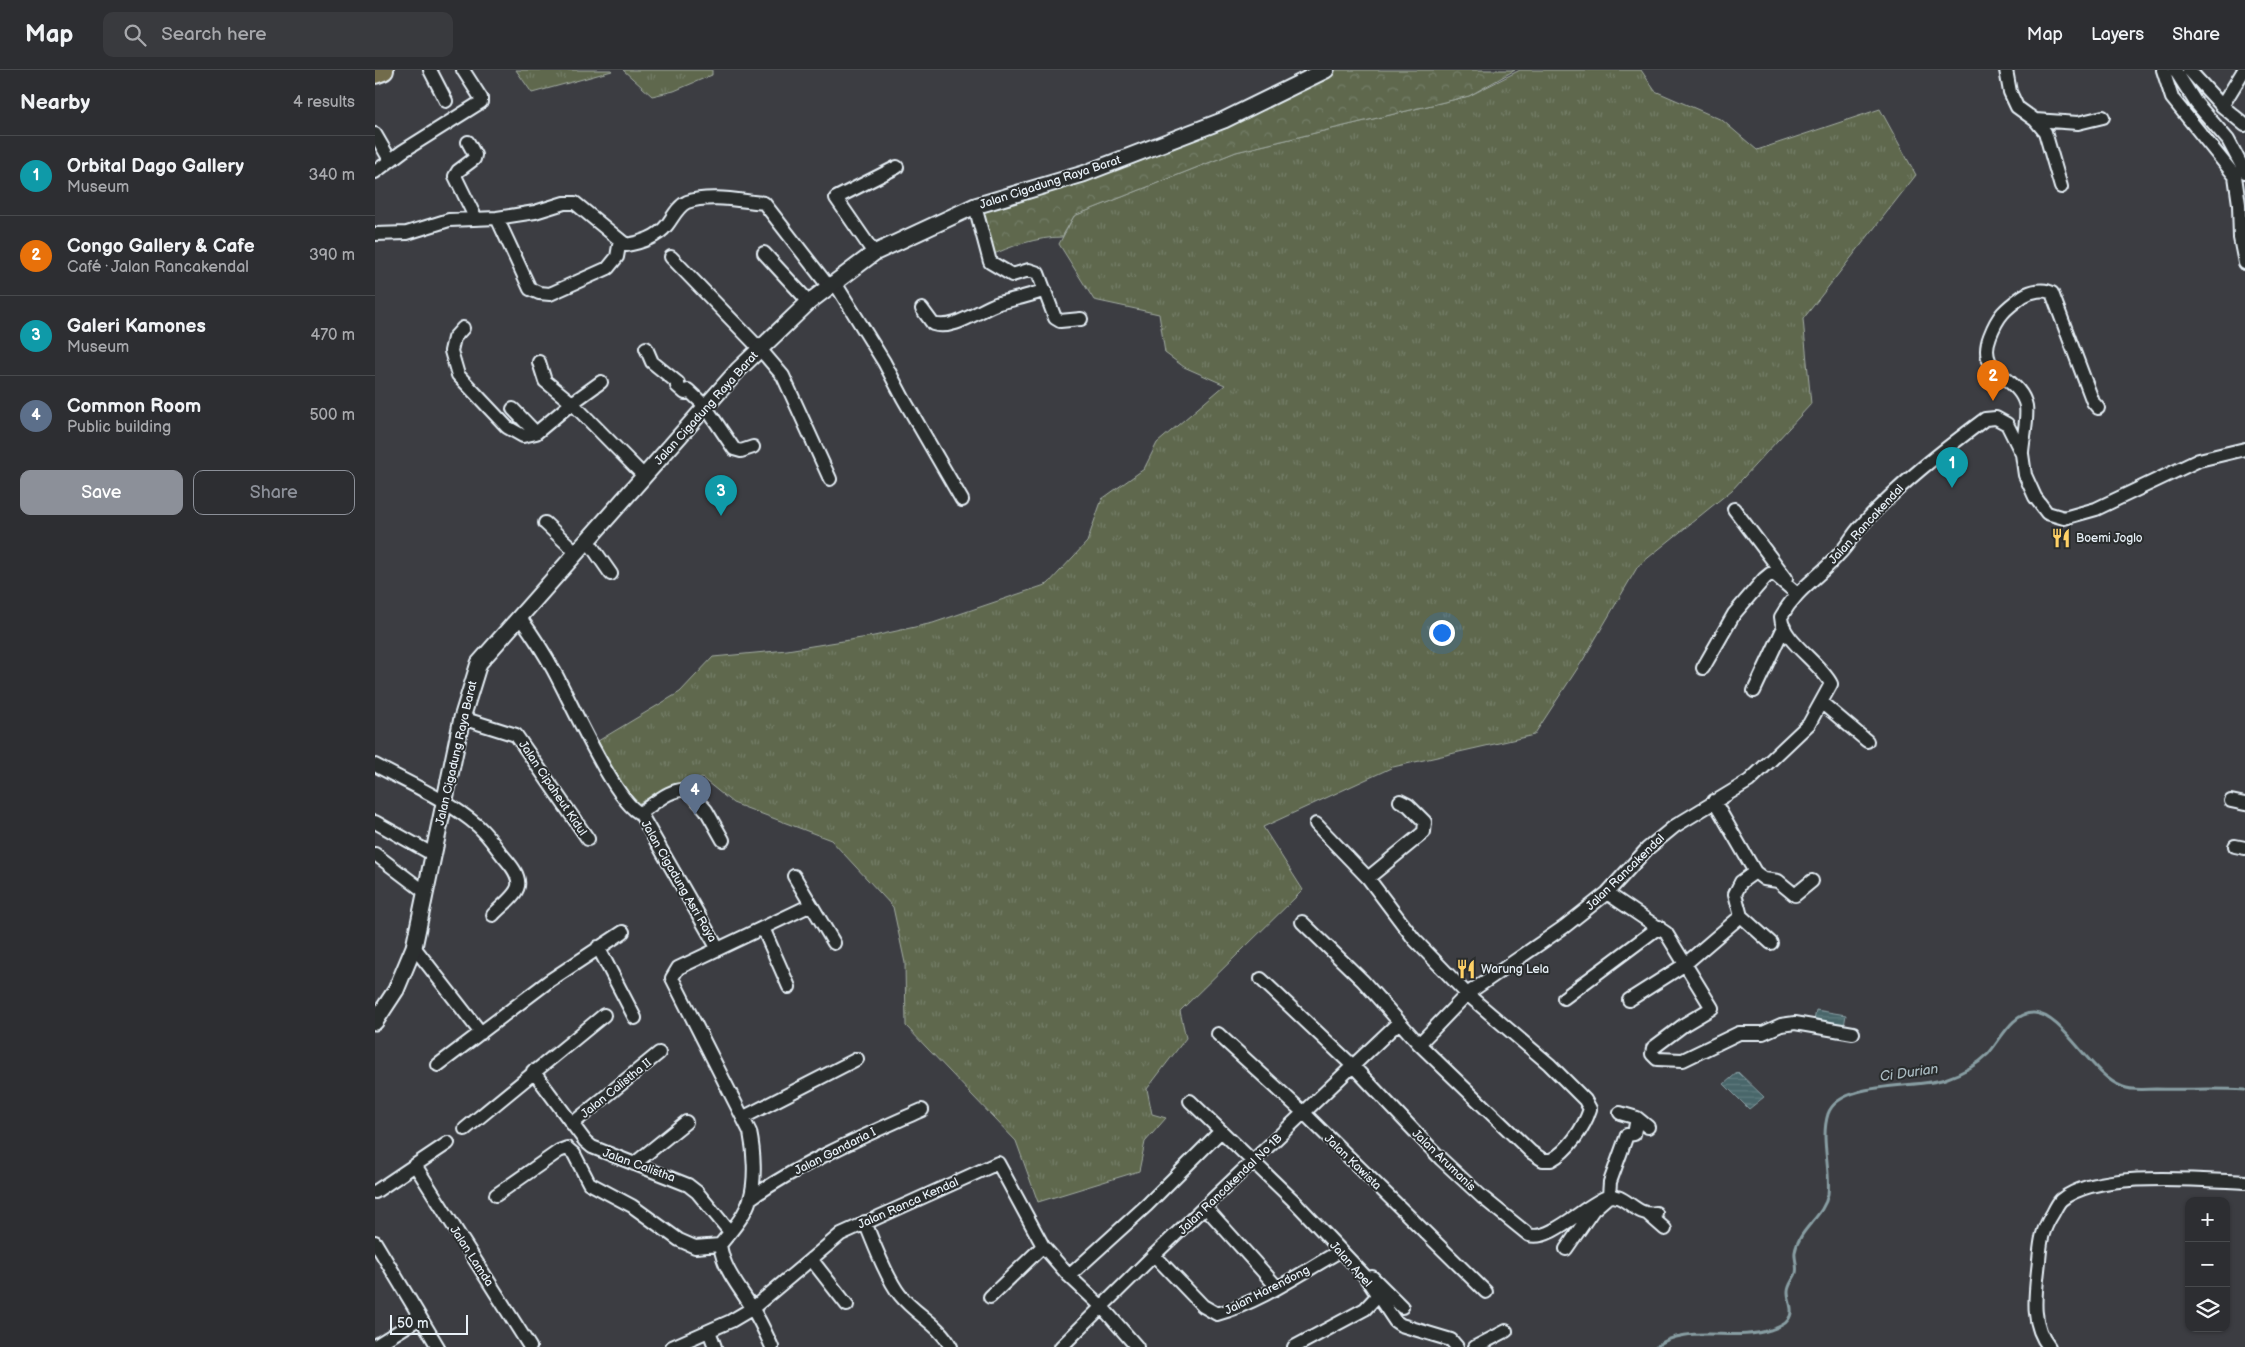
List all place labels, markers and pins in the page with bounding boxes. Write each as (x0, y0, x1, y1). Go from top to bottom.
pin: 2 (1977, 360, 2009, 401)
pin: 1 (1936, 447, 1968, 488)
pin: 3 (705, 475, 737, 516)
restaurant icon: Boemi Joglo (2050, 527, 2072, 549)
place label: Boemi Joglo (2076, 531, 2143, 546)
pin: 4 (679, 774, 711, 815)
restaurant icon: Warung Lela (1455, 958, 1477, 980)
place label: Warung Lela (1481, 962, 1549, 977)

